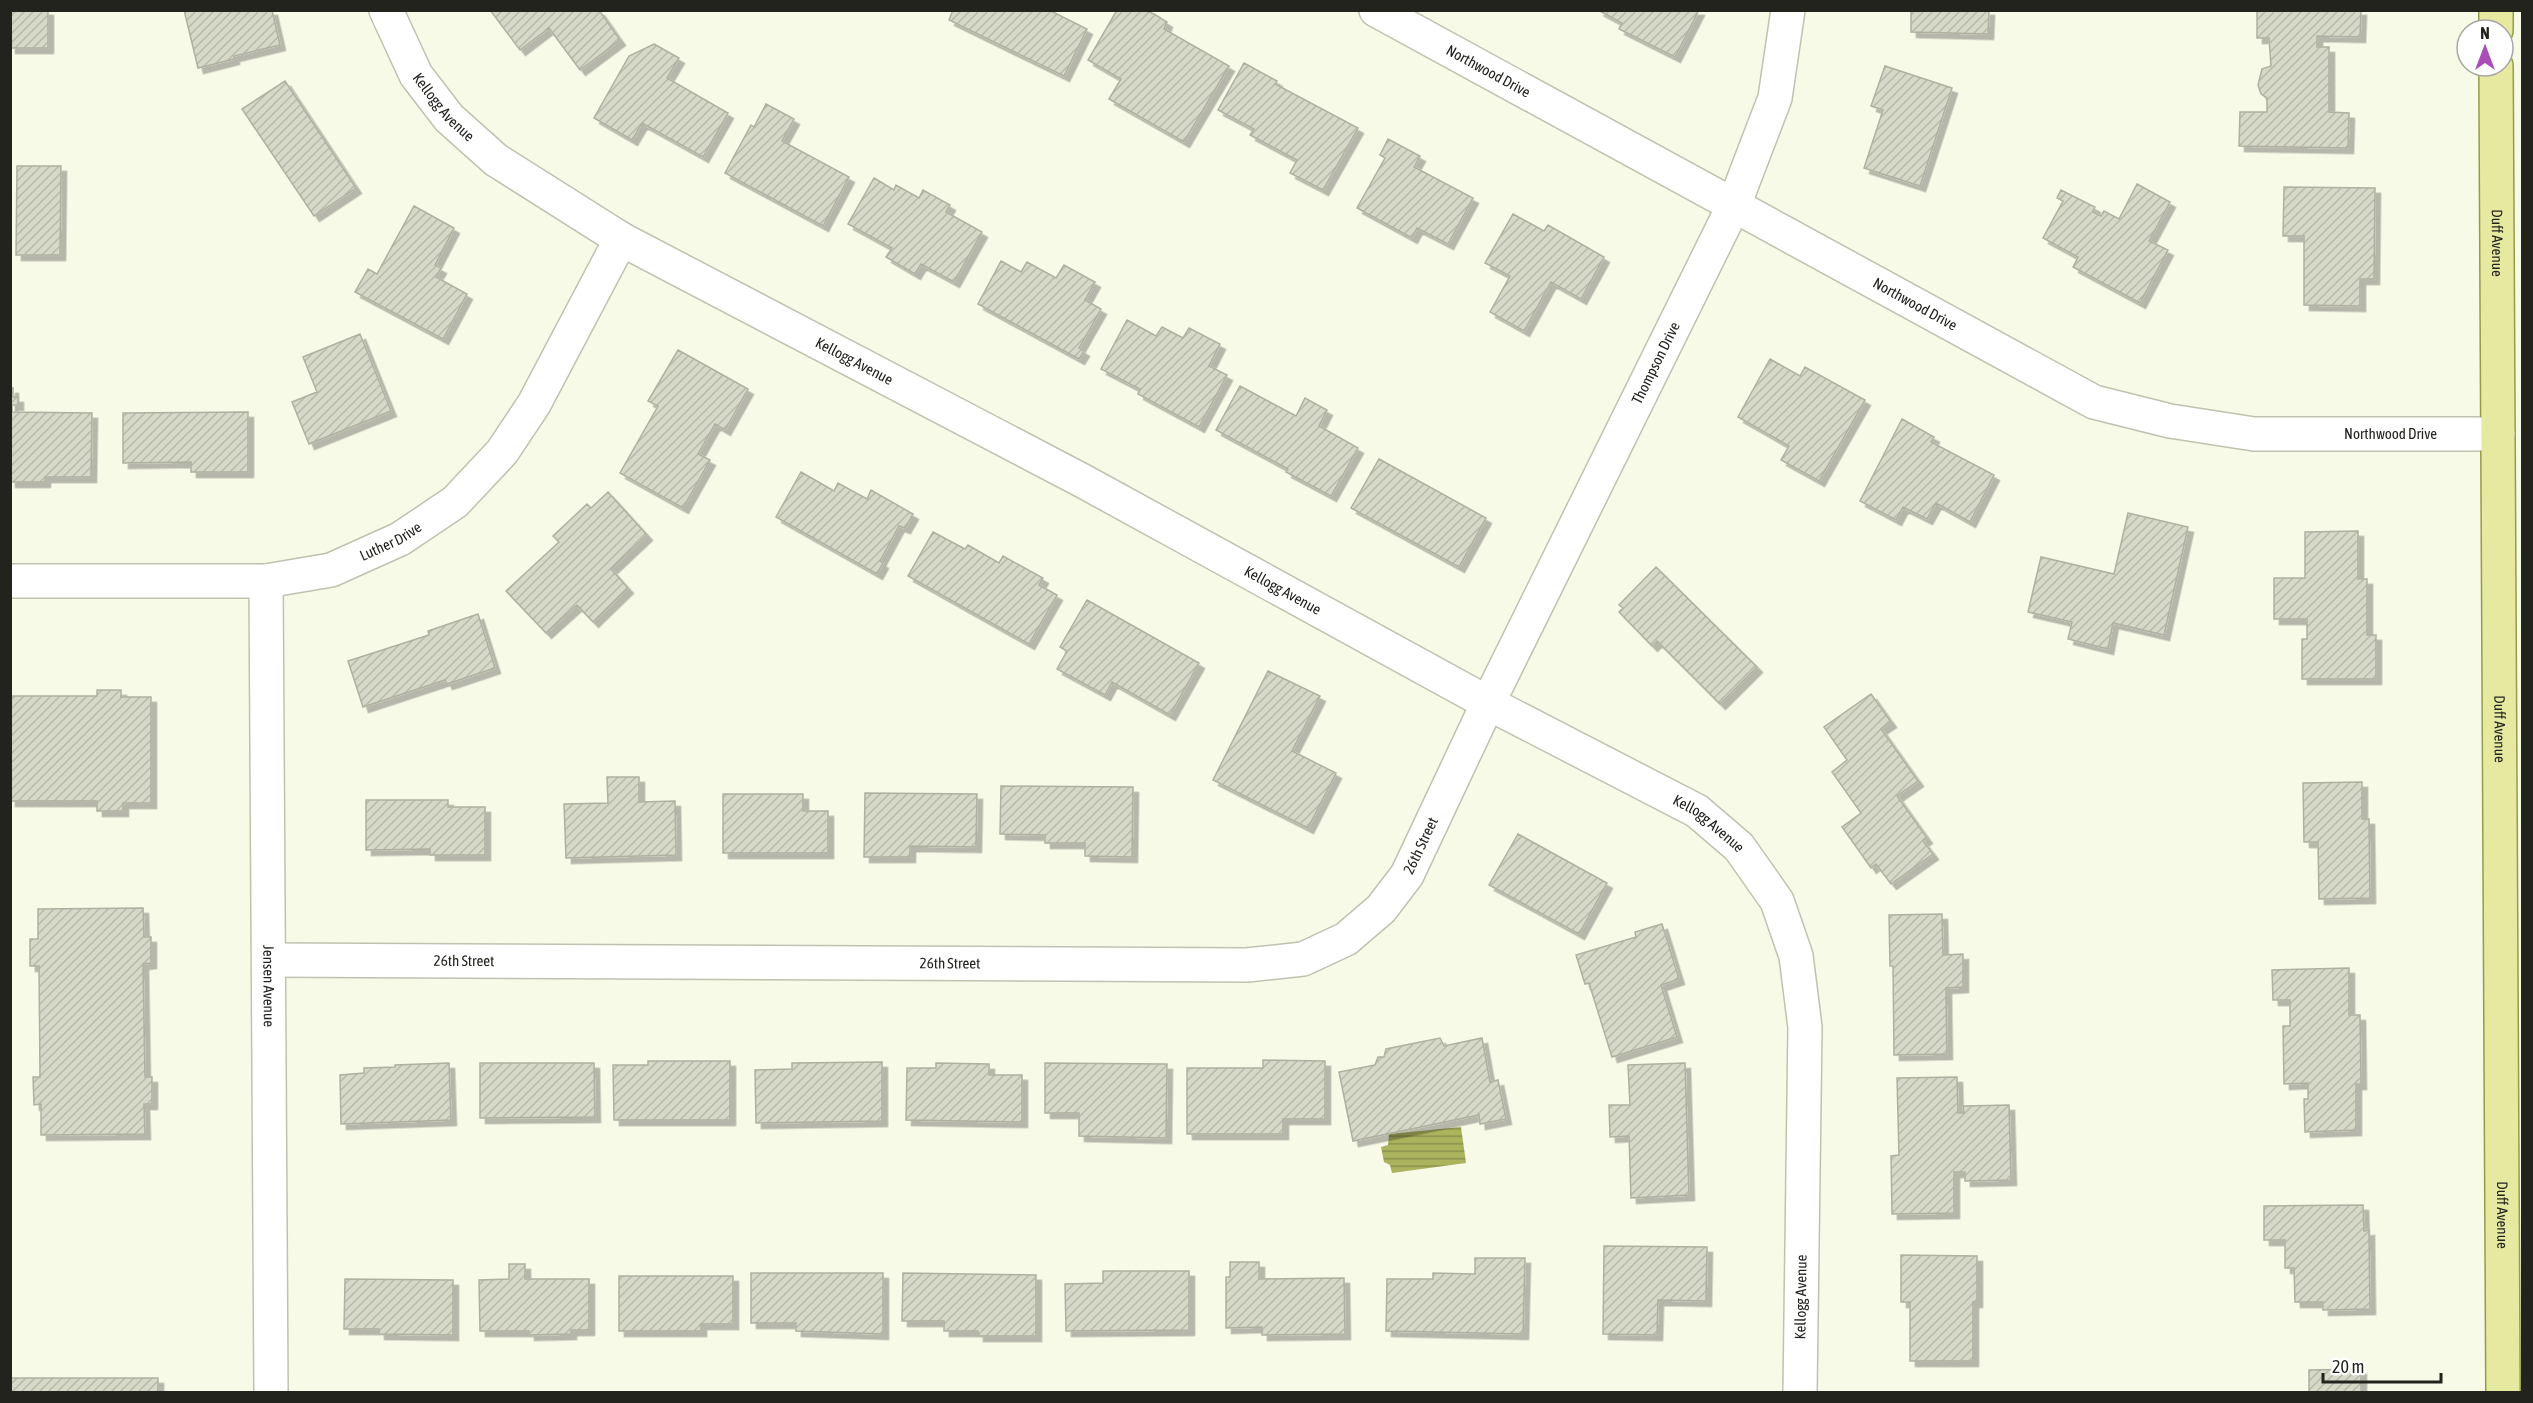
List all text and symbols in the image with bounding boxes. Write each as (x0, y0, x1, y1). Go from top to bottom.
north arrow (2455, 18, 2515, 78)
text: N (2480, 24, 2490, 42)
street label: Northwood Drive (1444, 41, 1534, 101)
street label: Kellogg Avenue (410, 69, 478, 145)
street label: Duff Avenue (2489, 209, 2506, 277)
street label: Northwood Drive (1870, 274, 1960, 334)
street label: Thompson Drive (1628, 319, 1683, 407)
street label: Kellogg Avenue (813, 333, 896, 388)
street label: Northwood Drive (2344, 425, 2437, 442)
street label: Luther Drive (357, 518, 425, 564)
street label: Kellogg Avenue (1242, 562, 1324, 618)
street label: Duff Avenue (2491, 695, 2509, 763)
street label: Kellogg Avenue (1670, 791, 1749, 855)
street label: 26th Street (1400, 814, 1441, 877)
street label: Jensen Avenue (260, 945, 278, 1027)
street label: 26th Street (434, 952, 494, 969)
street label: 26th Street (920, 954, 980, 972)
street label: Duff Avenue (2494, 1181, 2511, 1249)
street label: Kellogg Avenue (1791, 1254, 1810, 1340)
scale bar (2323, 1346, 2442, 1384)
text: 20 m (2332, 1356, 2364, 1377)

